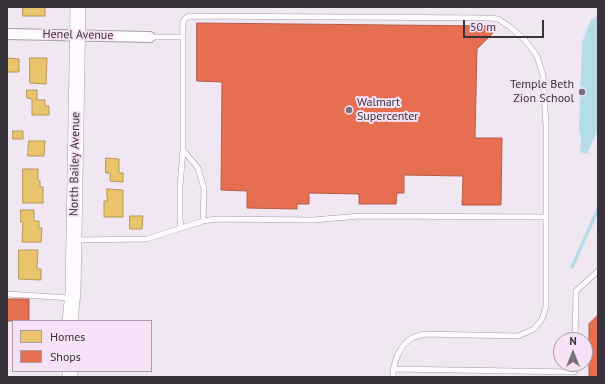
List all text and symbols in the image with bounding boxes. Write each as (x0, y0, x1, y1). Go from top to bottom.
scale bar (465, 12, 546, 38)
text: 50 m (470, 19, 496, 34)
street label: Henel Avenue (42, 27, 114, 43)
place label: Temple Beth Zion School (510, 78, 574, 106)
marker: Temple Beth Zion School (577, 87, 587, 97)
place label: Walmart Supercenter (357, 96, 418, 124)
marker: Walmart Supercenter (344, 105, 354, 115)
street label: North Bailey Avenue (67, 112, 83, 216)
legend (12, 320, 152, 372)
text: Homes (50, 329, 85, 344)
north arrow (553, 332, 593, 372)
text: N (569, 334, 577, 348)
text: Shops (50, 349, 81, 364)

